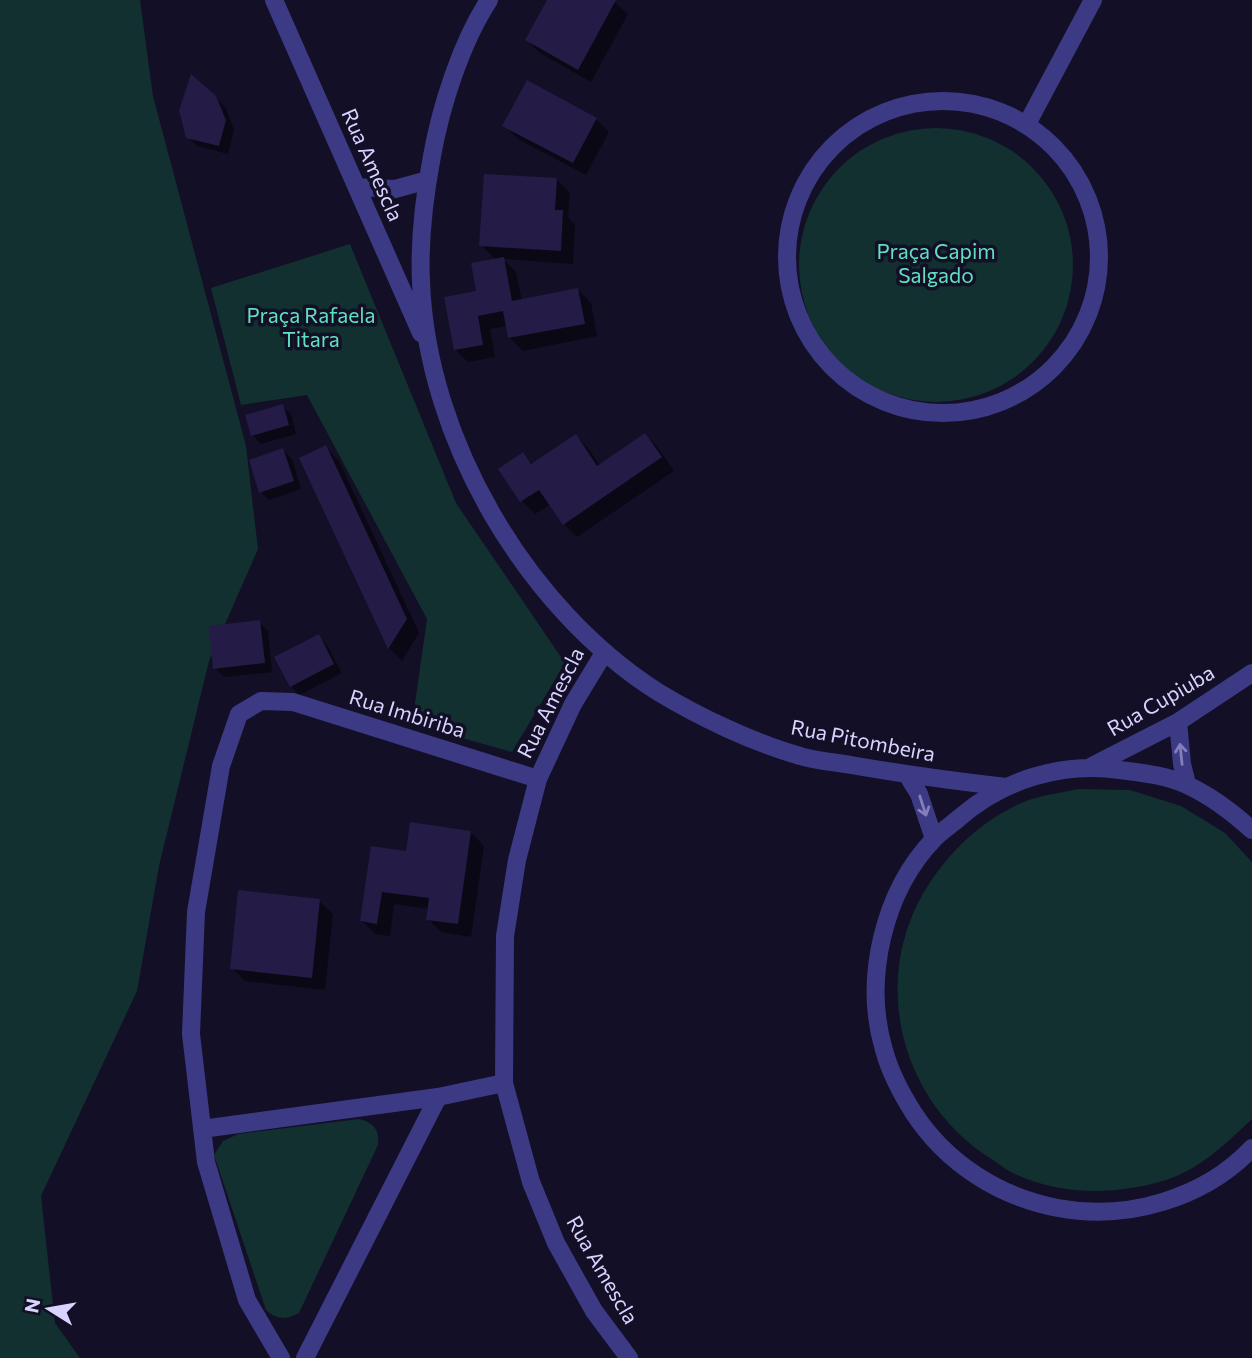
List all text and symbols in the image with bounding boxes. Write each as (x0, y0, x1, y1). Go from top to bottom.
street label: Rua Amescla (337, 104, 409, 225)
park label: Praça Capim Salgado (876, 238, 996, 287)
park label: Praça Rafaela Titara (246, 302, 376, 351)
street label: Rua Amescla (511, 643, 588, 762)
street label: Rua Cupiuba (1102, 659, 1218, 740)
street label: Rua Imbiriba (346, 683, 468, 742)
street label: Rua Pitombeira (789, 713, 938, 766)
one-way arrow (1174, 743, 1187, 765)
one-way arrow (918, 795, 930, 817)
street label: Rua Amescla (562, 1211, 644, 1328)
north arrow (14, 1274, 84, 1344)
text: N (19, 1296, 44, 1315)

